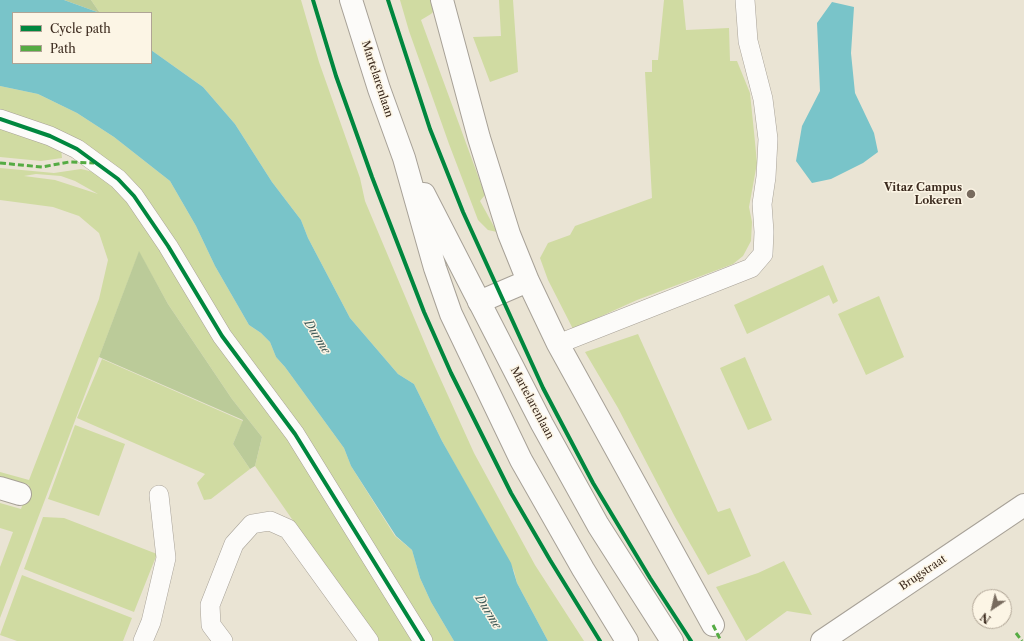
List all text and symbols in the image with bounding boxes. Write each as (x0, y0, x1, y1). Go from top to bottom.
legend (12, 12, 152, 64)
text: Cycle path (50, 21, 111, 36)
street label: Martelarenlaan (358, 39, 396, 119)
text: Path (50, 41, 76, 56)
place label: Vitaz Campus Lokeren (884, 181, 962, 207)
marker: Vitaz Campus Lokeren (965, 188, 977, 200)
water label: Durme (301, 317, 333, 357)
street label: Martelarenlaan (507, 365, 557, 441)
street label: Brugstraat (897, 553, 949, 593)
north arrow (972, 589, 1012, 629)
water label: Durme (472, 592, 504, 632)
text: N (978, 610, 994, 626)

